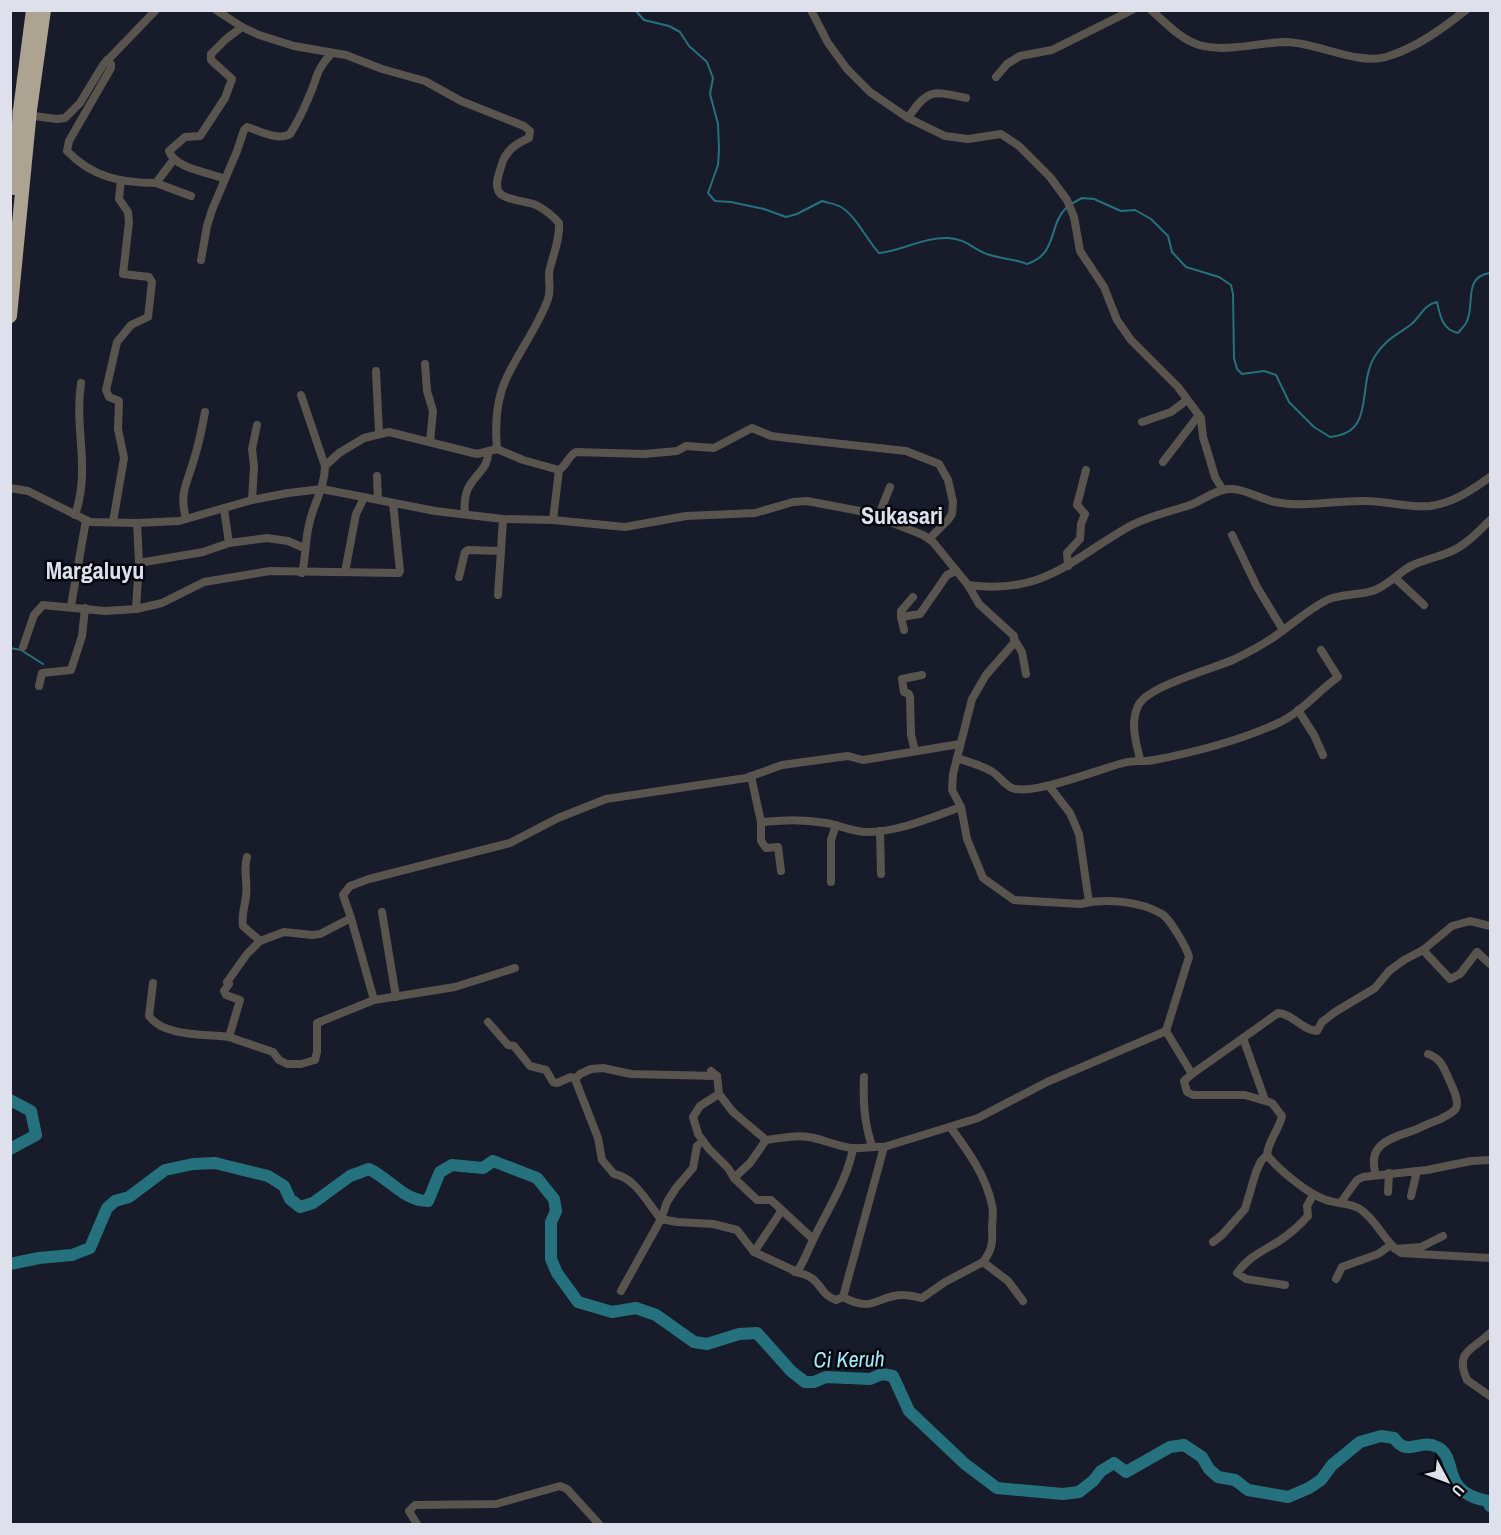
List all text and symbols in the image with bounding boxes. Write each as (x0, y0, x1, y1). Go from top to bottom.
district label: Sukasari (861, 499, 943, 531)
district label: Margaluyu (46, 554, 144, 586)
water label: Ci Keruh (813, 1343, 885, 1375)
north arrow (1417, 1451, 1477, 1511)
text: U (1447, 1480, 1470, 1502)

